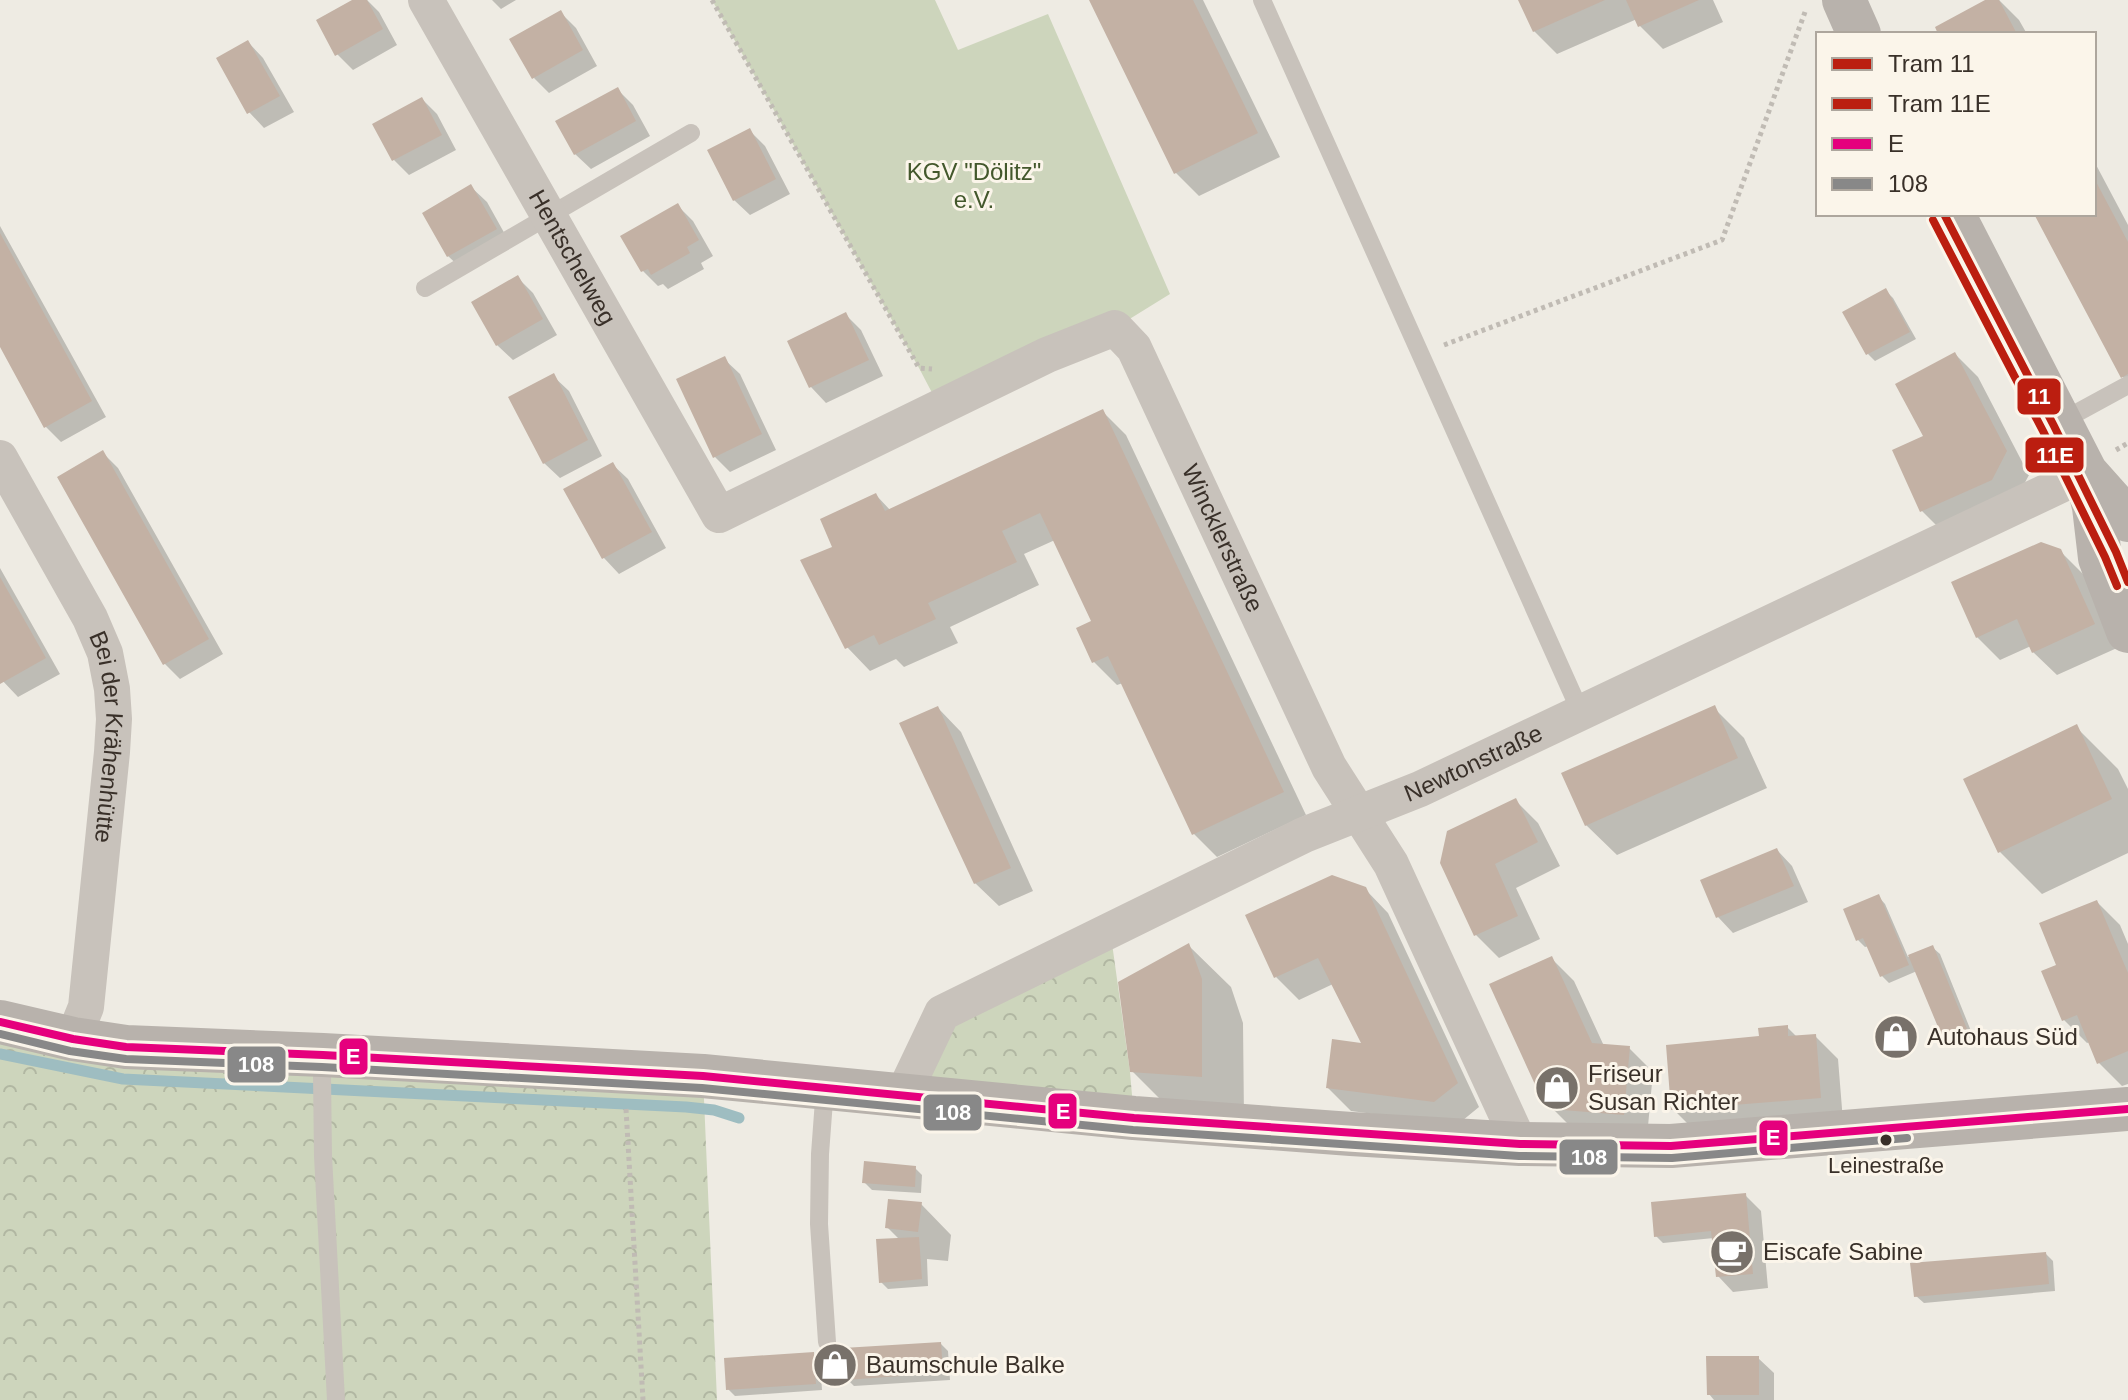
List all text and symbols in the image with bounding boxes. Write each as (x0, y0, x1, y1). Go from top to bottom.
legend (1816, 32, 2096, 216)
text: Tram 11 (1888, 50, 1975, 77)
text: Tram 11E (1888, 90, 1991, 117)
text: E (1888, 130, 1904, 157)
park label: KGV "Dölitz" e.V. (907, 158, 1041, 213)
text: 108 (1888, 170, 1928, 197)
street label: Hentschelweg (524, 185, 622, 329)
line badge: 11 (2016, 377, 2062, 416)
text: 11 (2027, 384, 2051, 409)
line badge: 11E (2024, 436, 2085, 474)
text: 11E (2036, 443, 2074, 468)
street label: Wincklerstraße (1177, 460, 1269, 616)
street label: Bei der Krähenhütte (84, 627, 128, 844)
street label: Newtonstraße (1400, 719, 1546, 807)
shop icon: Autohaus Süd (1872, 1013, 1920, 1061)
place label: Autohaus Süd (1927, 1023, 2078, 1050)
line badge: E (338, 1037, 369, 1076)
text: E (346, 1044, 360, 1069)
line badge: 108 (226, 1045, 287, 1084)
text: 108 (238, 1052, 274, 1077)
place label: Friseur Susan Richter (1588, 1060, 1739, 1115)
shop icon: Friseur Susan Richter (1533, 1064, 1581, 1112)
line badge: E (1047, 1092, 1078, 1130)
line badge: 108 (922, 1093, 983, 1132)
text: E (1056, 1099, 1070, 1124)
text: 108 (935, 1100, 971, 1125)
line badge: E (1758, 1119, 1789, 1157)
text: E (1766, 1125, 1780, 1150)
marker: Leinestraße (1878, 1132, 1894, 1148)
line badge: 108 (1558, 1138, 1619, 1176)
text: 108 (1571, 1145, 1607, 1170)
place label: Leinestraße (1828, 1153, 1944, 1178)
cafe icon: Eiscafe Sabine (1708, 1228, 1756, 1276)
place label: Eiscafe Sabine (1763, 1238, 1923, 1265)
shop icon: Baumschule Balke (811, 1341, 859, 1389)
place label: Baumschule Balke (866, 1351, 1065, 1378)

